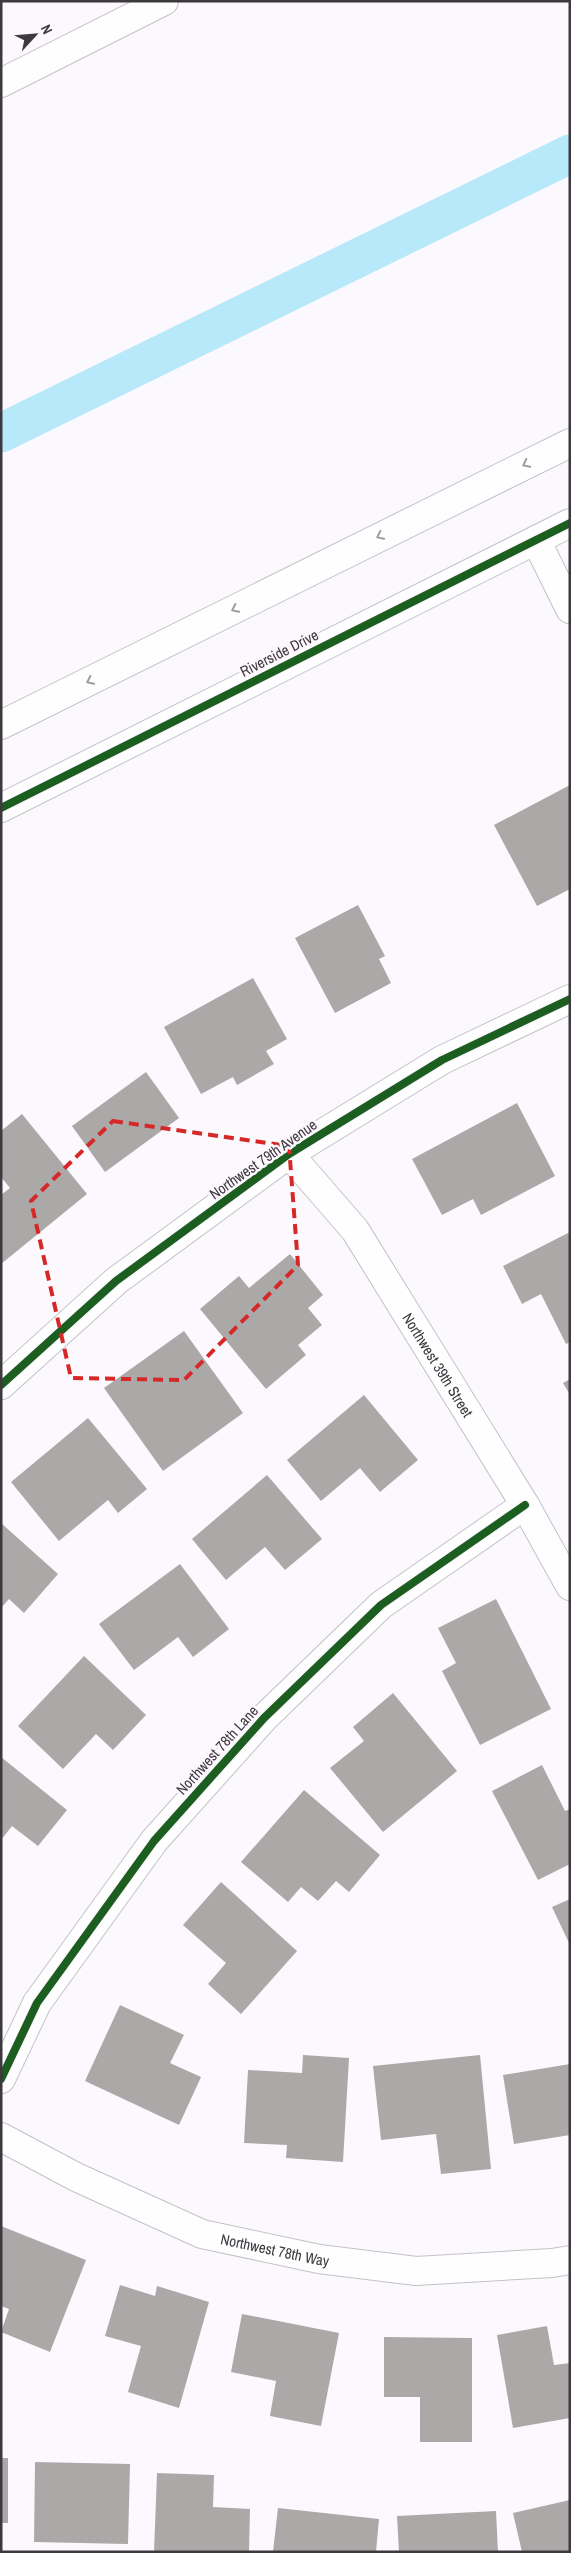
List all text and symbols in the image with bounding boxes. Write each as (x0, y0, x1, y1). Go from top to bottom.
north arrow (10, 10, 60, 60)
text: N (37, 22, 57, 37)
one-way arrow (522, 458, 531, 468)
one-way arrow (377, 530, 386, 540)
one-way arrow (231, 603, 240, 613)
street label: Riverside Drive (236, 624, 322, 682)
one-way arrow (86, 675, 95, 685)
street label: Northwest 79th Avenue (205, 1114, 321, 1204)
street label: Northwest 39th Street (398, 1309, 479, 1421)
street label: Northwest 78th Lane (171, 1701, 263, 1799)
street label: Northwest 78th Way (219, 2228, 331, 2271)

